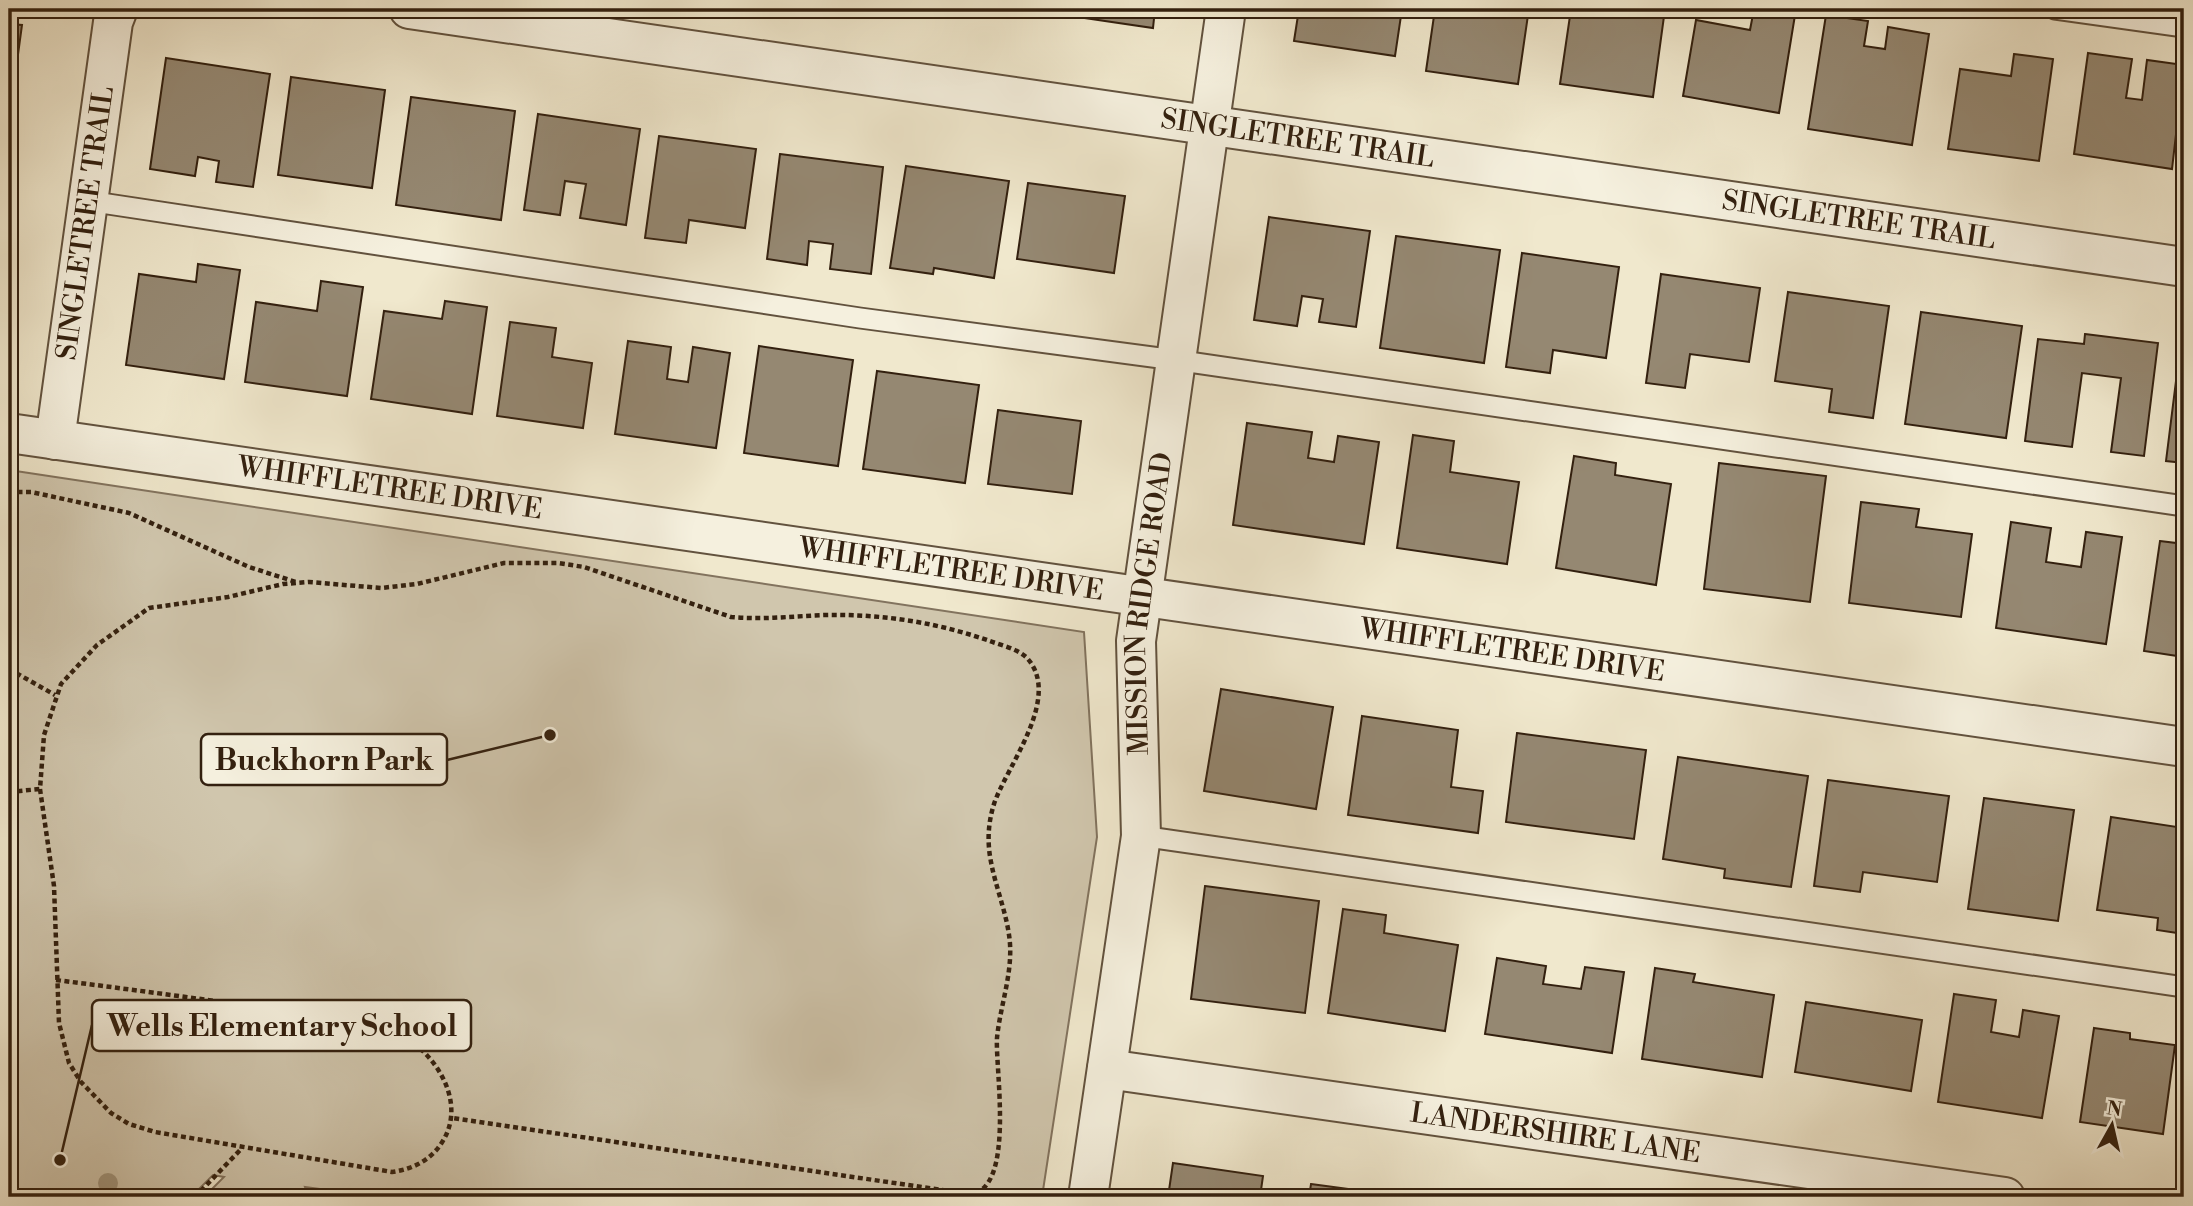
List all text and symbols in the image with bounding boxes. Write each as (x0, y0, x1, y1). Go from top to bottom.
street label: SINGLETREE TRAIL (49, 84, 121, 362)
street label: SINGLETREE TRAIL (1159, 101, 1437, 175)
street label: SINGLETREE TRAIL (1720, 183, 1998, 257)
street label: WHIFFLETREE DRIVE (234, 449, 545, 527)
street label: MISSION RIDGE ROAD (1118, 450, 1180, 756)
street label: WHIFFLETREE DRIVE (796, 530, 1106, 608)
street label: WHIFFLETREE DRIVE (1357, 611, 1667, 689)
callout: Buckhorn Park (201, 734, 447, 785)
text: Buckhorn Park (215, 742, 434, 780)
callout: Wells Elementary School (92, 1000, 471, 1051)
text: Wells Elementary School (106, 1008, 457, 1046)
north arrow (2078, 1090, 2148, 1160)
street label: LANDERSHIRE LANE (1408, 1095, 1703, 1171)
text: N (2105, 1096, 2123, 1122)

